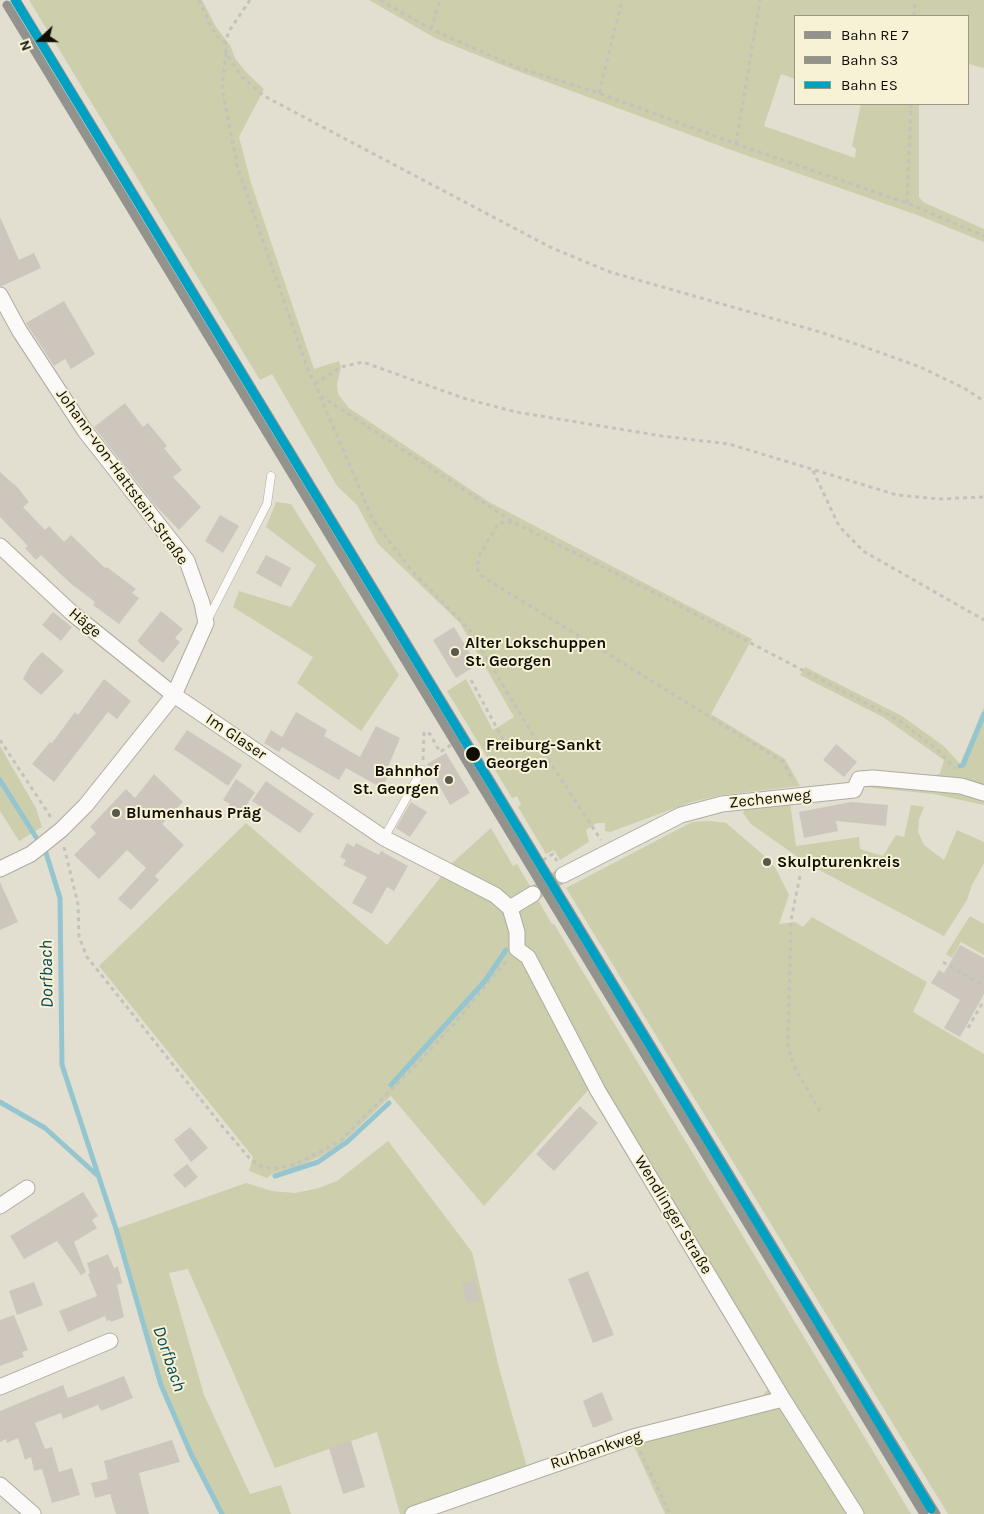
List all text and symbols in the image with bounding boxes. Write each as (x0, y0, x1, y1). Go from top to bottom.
north arrow (15, 15, 65, 65)
legend (794, 15, 969, 105)
text: Bahn RE 7 (841, 26, 908, 44)
text: N (16, 38, 35, 53)
text: Bahn S3 (841, 51, 898, 69)
text: Bahn ES (841, 76, 898, 94)
street label: Johann-von-Hattstein-Straße (52, 385, 192, 569)
street label: Häge (65, 604, 105, 642)
place label: Alter Lokschuppen St. Georgen (465, 633, 606, 671)
marker: Alter Lokschuppen St. Georgen (449, 646, 461, 658)
street label: Im Glaser (202, 710, 270, 764)
place label: Freiburg-Sankt Georgen (486, 735, 601, 773)
marker: Freiburg-Sankt Georgen (464, 745, 482, 763)
place label: Bahnhof St. Georgen (353, 761, 439, 799)
marker: Bahnhof St. Georgen (443, 774, 455, 786)
street label: Zechenweg (728, 785, 812, 813)
place label: Blumenhaus Präg (126, 803, 261, 823)
marker: Blumenhaus Präg (110, 807, 122, 819)
place label: Skulpturenkreis (777, 852, 900, 872)
marker: Skulpturenkreis (761, 856, 773, 868)
water label: Dorfbach (36, 940, 58, 1008)
street label: Wendlinger Straße (630, 1152, 716, 1278)
water label: Dorfbach (148, 1323, 190, 1395)
street label: Ruhbankweg (548, 1426, 644, 1474)

